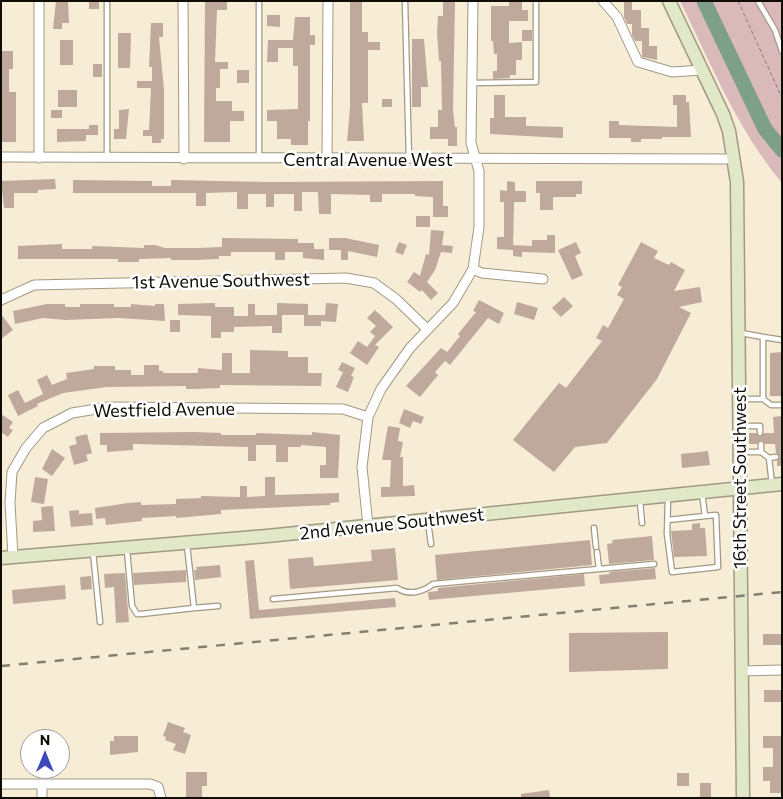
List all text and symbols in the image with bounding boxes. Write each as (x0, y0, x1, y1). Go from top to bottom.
street label: Central Avenue West (283, 149, 453, 171)
street label: 1st Avenue Southwest (132, 269, 310, 293)
street label: 16th Street Southwest (729, 387, 751, 569)
street label: Westfield Avenue (93, 398, 235, 422)
street label: 2nd Avenue Southwest (299, 504, 485, 544)
north arrow (20, 729, 70, 779)
text: N (40, 731, 50, 748)

